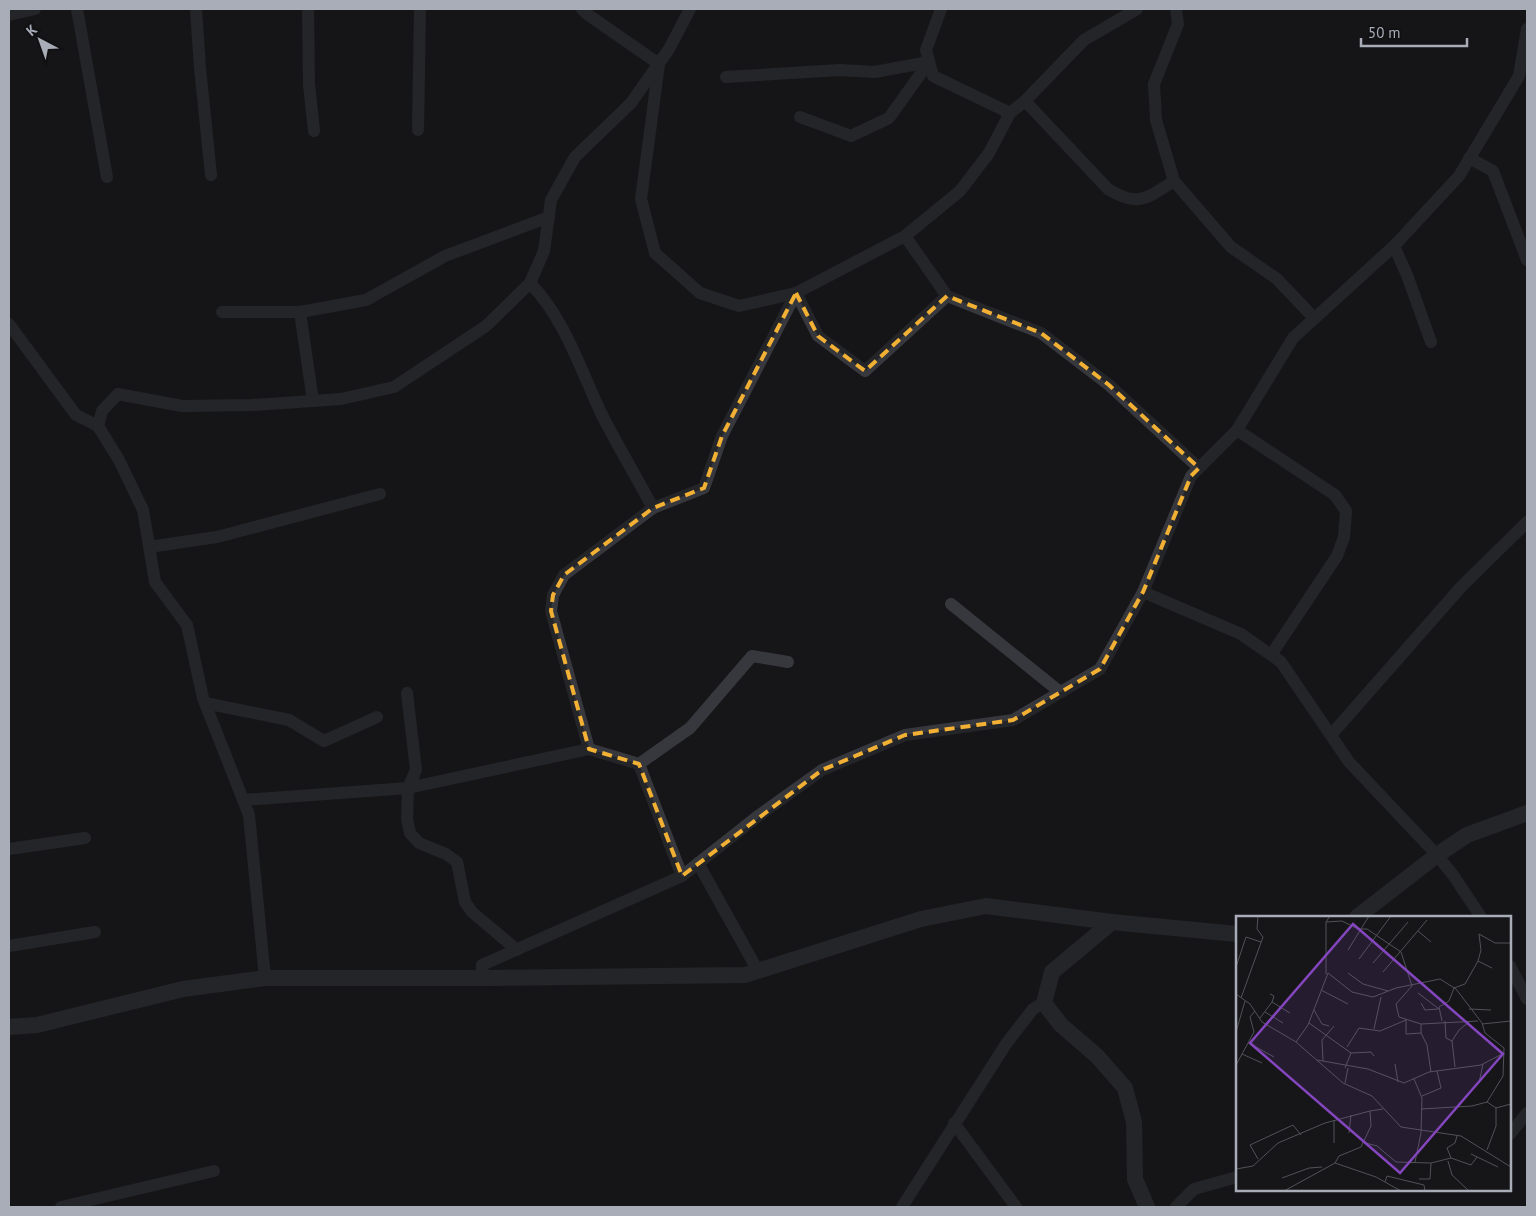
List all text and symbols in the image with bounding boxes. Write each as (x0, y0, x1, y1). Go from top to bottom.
north arrow (15, 15, 65, 65)
scale bar (1361, 15, 1467, 47)
text: K (22, 20, 41, 40)
text: 50 m (1368, 23, 1401, 42)
inset map (1236, 916, 1511, 1191)

